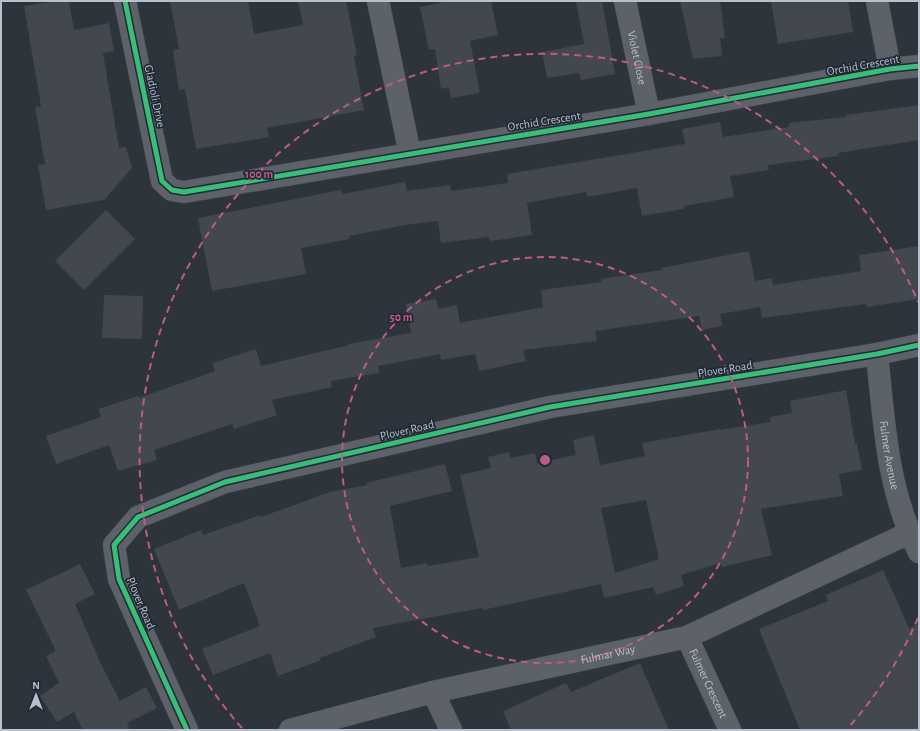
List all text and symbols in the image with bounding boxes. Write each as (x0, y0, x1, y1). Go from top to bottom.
street label: Violet Close (625, 30, 649, 86)
street label: Orchid Crescent (826, 53, 900, 77)
street label: Gladioli Drive (143, 64, 167, 128)
street label: Orchid Crescent (507, 109, 581, 133)
text: 100 m (245, 168, 273, 180)
text: 50 m (390, 311, 413, 323)
street label: Plover Road (697, 359, 753, 379)
street label: Plover Road (379, 418, 435, 442)
street label: Fulmer Avenue (878, 420, 901, 491)
centre of rings (538, 453, 552, 467)
street label: Plover Road (125, 575, 157, 631)
street label: Fulmar Way (580, 642, 636, 666)
street label: Fulmer Crescent (687, 647, 730, 720)
north arrow (16, 675, 56, 715)
text: N (32, 680, 40, 691)

